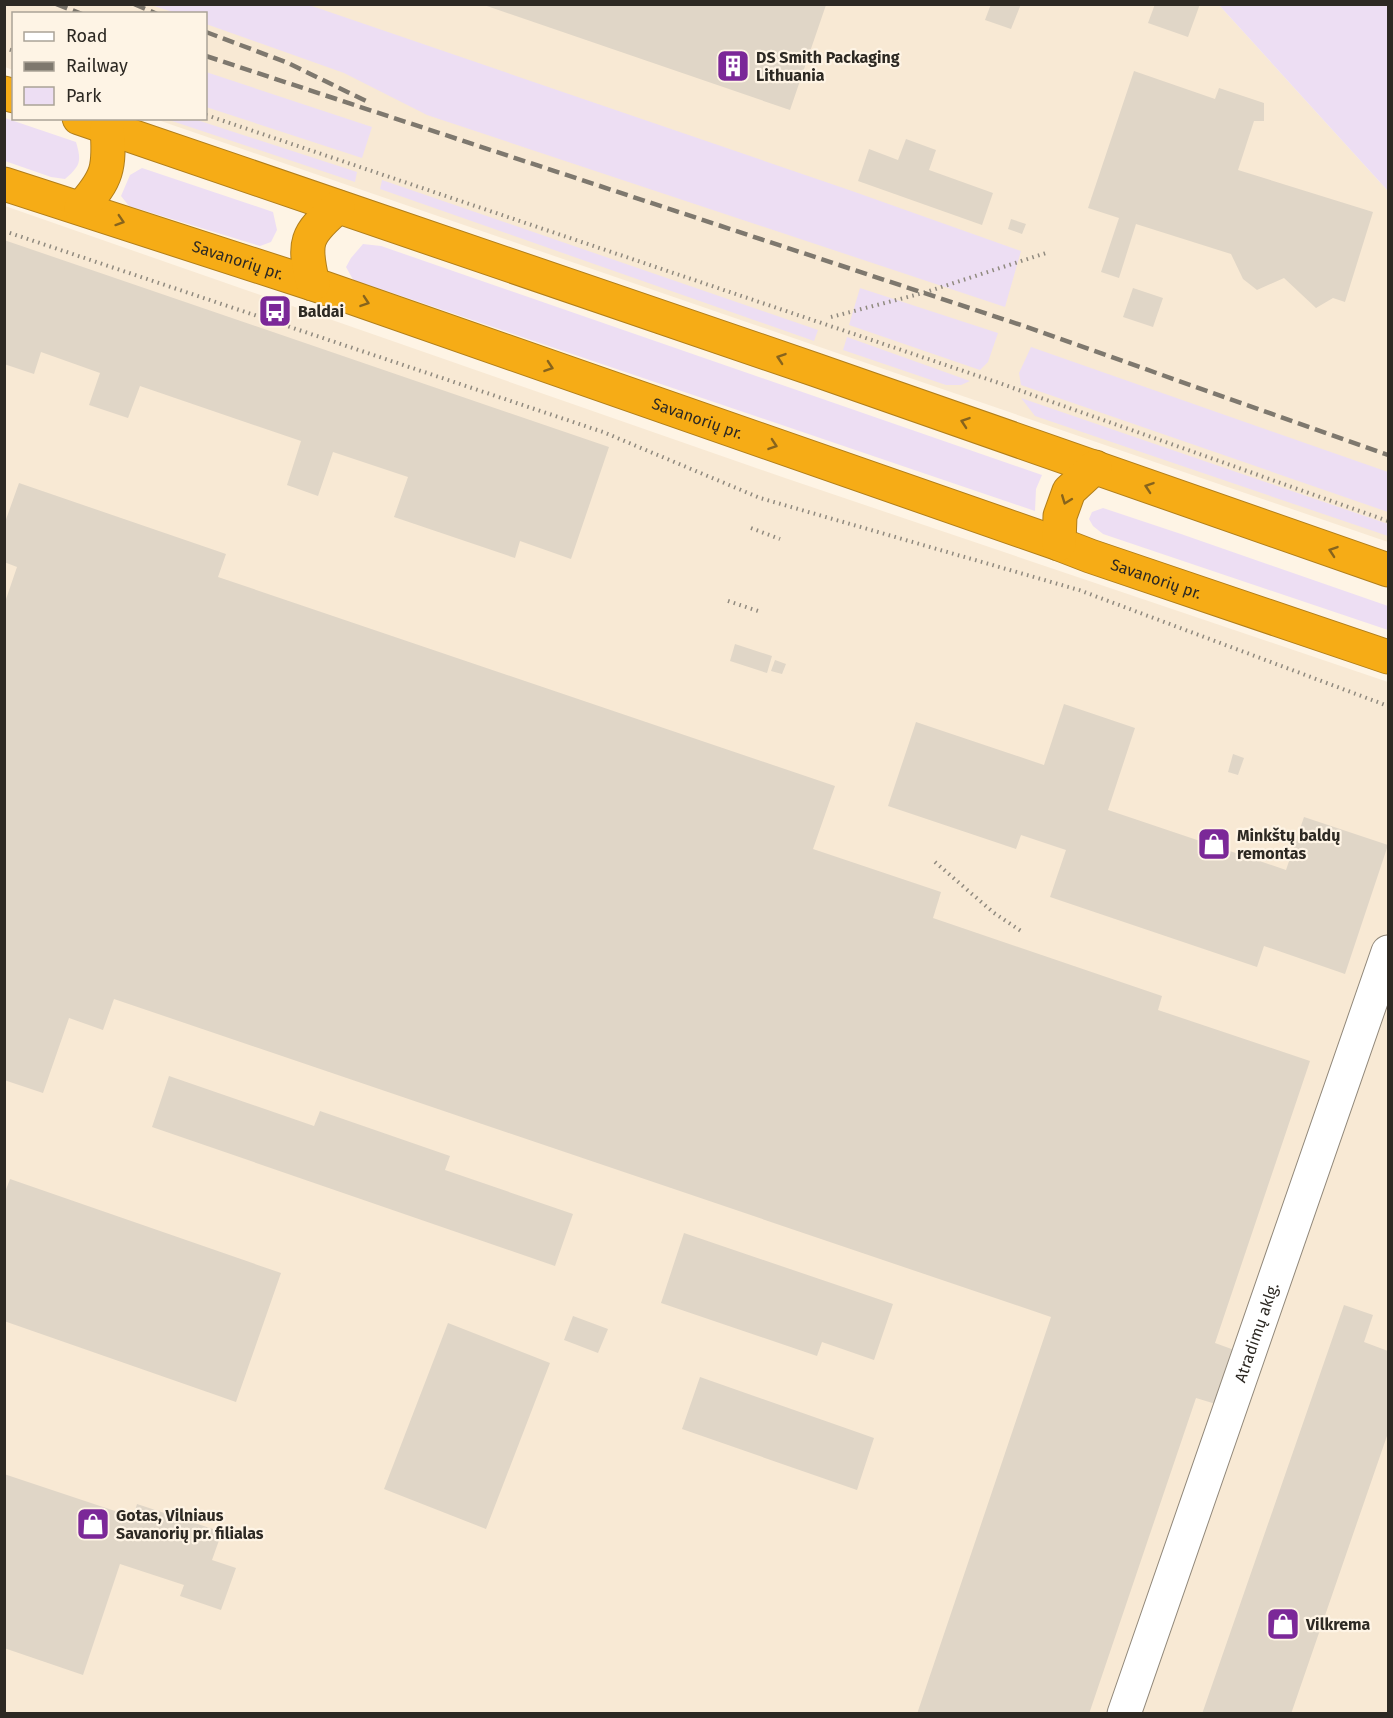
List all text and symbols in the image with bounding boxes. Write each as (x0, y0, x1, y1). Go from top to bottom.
legend (12, 12, 207, 120)
text: Road (66, 25, 108, 47)
building icon: DS Smith Packaging Lithuania (715, 48, 751, 84)
place label: DS Smith Packaging Lithuania (756, 48, 900, 85)
text: Railway (66, 55, 128, 77)
text: Park (66, 85, 102, 107)
one-way arrow (114, 214, 125, 226)
street label: Savanorių pr. (190, 236, 286, 283)
bus stop icon: Baldai (257, 293, 293, 329)
one-way arrow (359, 295, 370, 308)
place label: Baldai (298, 302, 344, 321)
one-way arrow (776, 353, 787, 366)
one-way arrow (543, 359, 554, 372)
street label: Savanorių pr. (650, 393, 746, 443)
one-way arrow (960, 417, 971, 430)
one-way arrow (767, 437, 778, 450)
one-way arrow (1144, 481, 1155, 494)
one-way arrow (1060, 494, 1073, 505)
one-way arrow (1328, 546, 1339, 559)
street label: Savanorių pr. (1108, 554, 1204, 603)
shop icon: Minkštų baldų remontas (1196, 826, 1232, 862)
place label: Minkštų baldų remontas (1237, 826, 1340, 863)
street label: Atradimų aklg. (1230, 1280, 1282, 1385)
shop icon: Gotas, Vilniaus Savanorių pr. filialas (75, 1506, 111, 1542)
place label: Gotas, Vilniaus Savanorių pr. filialas (116, 1506, 264, 1543)
shop icon: Vilkrema (1265, 1606, 1301, 1642)
place label: Vilkrema (1305, 1615, 1371, 1634)

